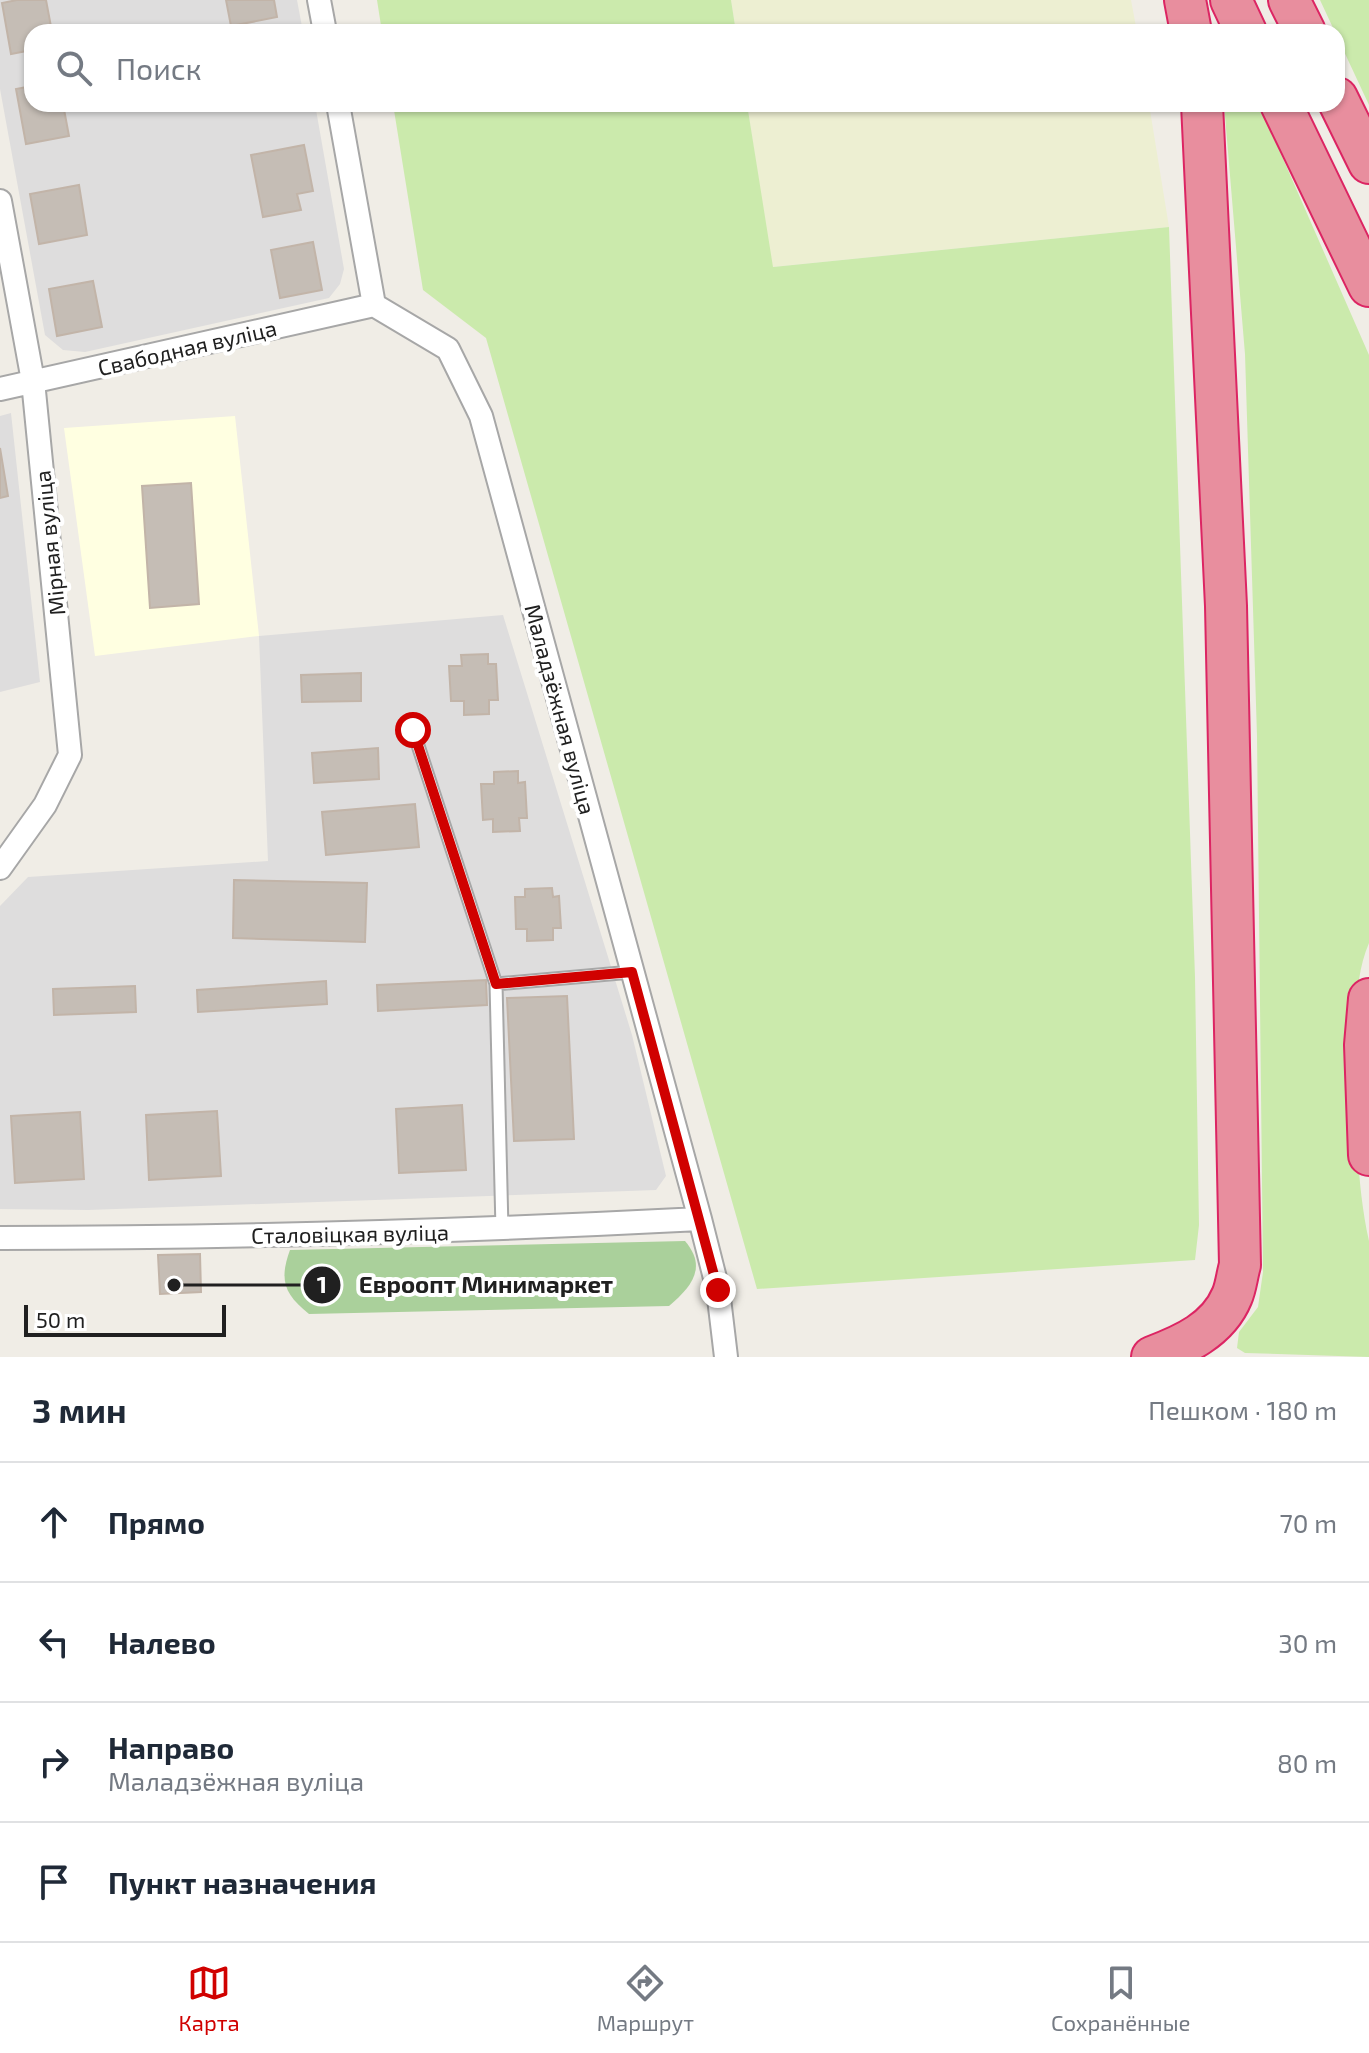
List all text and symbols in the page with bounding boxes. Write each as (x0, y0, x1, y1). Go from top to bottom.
search box (24, 24, 1345, 112)
icon: search (52, 46, 96, 90)
text: Поиск (116, 50, 202, 86)
street label: Свабодная вуліца (95, 314, 279, 381)
street label: Мірная вуліца (28, 469, 71, 617)
street label: Маладзёжная вуліца (519, 601, 602, 817)
route start (395, 712, 431, 748)
street label: Сталовіцкая вуліца (251, 1218, 449, 1249)
callout: Евроопт Минимаркет (302, 1261, 629, 1309)
text: 1 (317, 1269, 327, 1298)
text: Евроопт Минимаркет (359, 1269, 613, 1298)
route end (700, 1272, 736, 1308)
scale bar (24, 1301, 226, 1337)
text: 50 m (36, 1306, 85, 1332)
text: 3 мин (32, 1389, 127, 1430)
text: Пешком · 180 m (1148, 1394, 1337, 1425)
icon: ahead (32, 1500, 76, 1544)
text: Прямо (108, 1504, 205, 1540)
text: 70 m (1279, 1507, 1337, 1538)
icon: left (32, 1620, 76, 1664)
text: Налево (108, 1624, 216, 1660)
text: 30 m (1278, 1627, 1337, 1658)
text: Направо (108, 1729, 234, 1765)
icon: right (32, 1740, 76, 1784)
text: 80 m (1277, 1747, 1337, 1778)
text: Маладзёжная вуліца (108, 1765, 364, 1796)
icon: arrive (32, 1860, 76, 1904)
text: Пункт назначения (108, 1864, 376, 1900)
tab: Карта (179, 1961, 240, 2035)
tab: Маршрут (597, 1961, 694, 2035)
tab: Сохранённые (1051, 1961, 1190, 2035)

